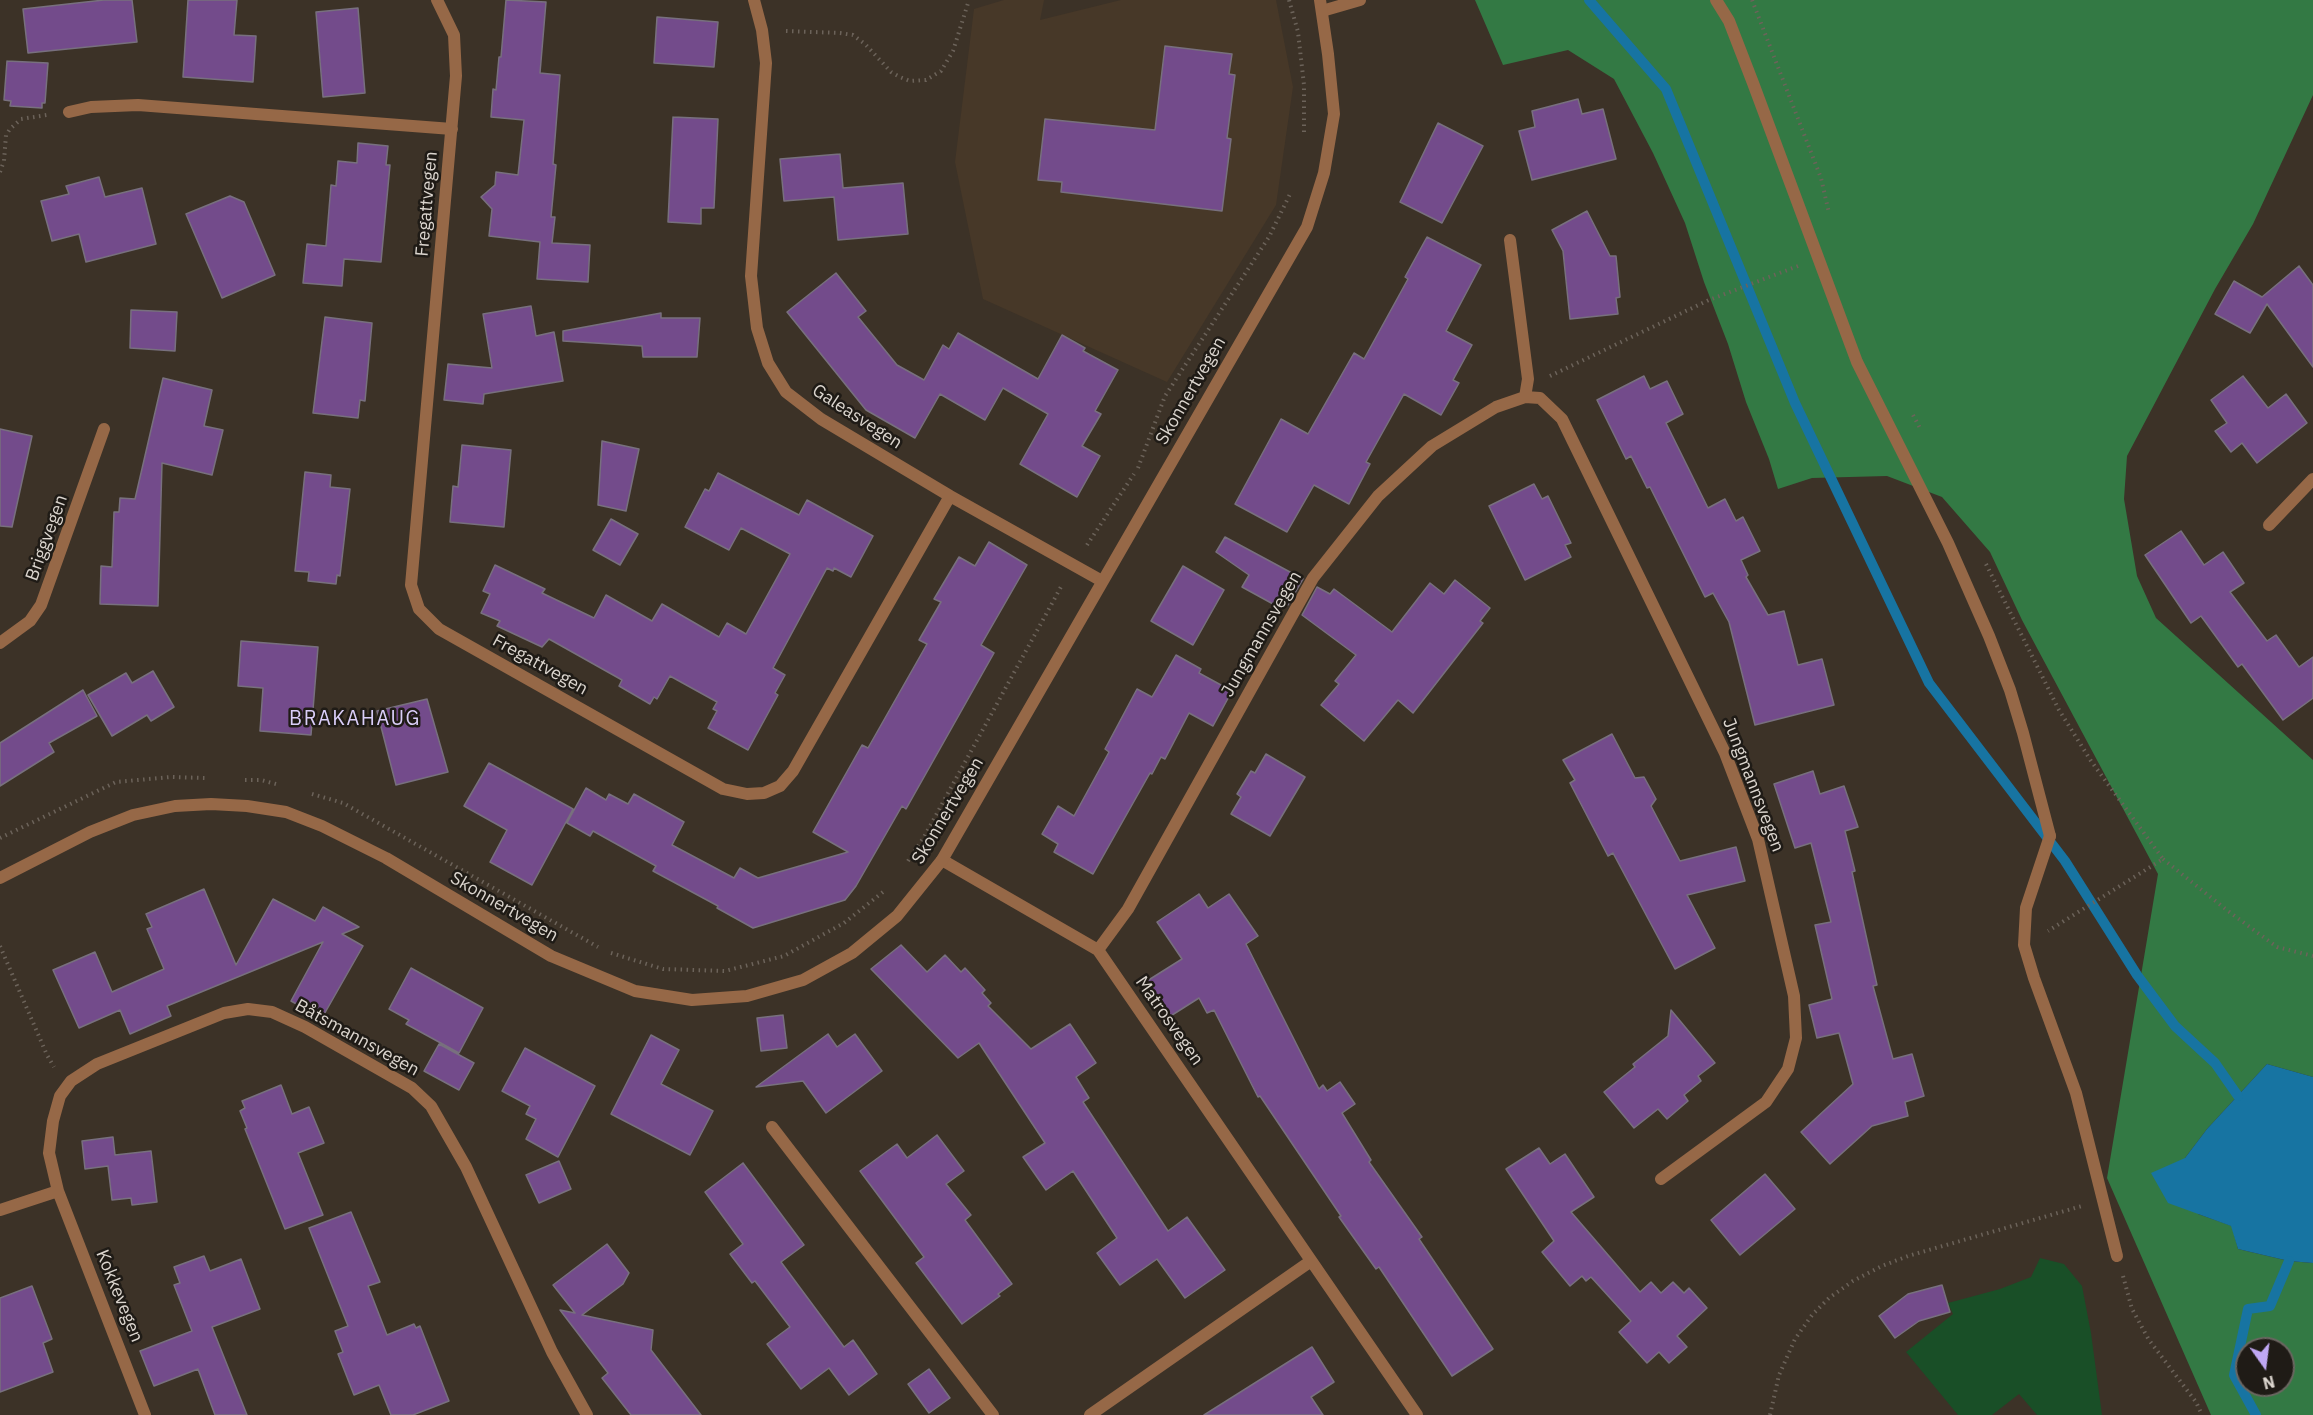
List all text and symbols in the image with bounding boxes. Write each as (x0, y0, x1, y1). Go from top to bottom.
street label: Fregattvegen (412, 150, 442, 258)
street label: Skonnertvegen (1151, 333, 1231, 449)
street label: Galeasvegen (808, 380, 906, 454)
street label: Briggvegen (21, 492, 73, 584)
street label: Jungmannsvegen (1217, 567, 1307, 701)
street label: Fregattvegen (489, 630, 591, 700)
district label: BRAKAHAUG (289, 707, 421, 731)
street label: Jungmannsvegen (1718, 715, 1788, 855)
street label: Skonnertvegen (908, 754, 988, 868)
street label: Skonnertvegen (446, 867, 562, 947)
street label: Matrosvegen (1130, 972, 1208, 1070)
street label: Båtsmannsvegen (291, 995, 423, 1081)
street label: Kokkevegen (91, 1247, 147, 1345)
north arrow (2235, 1337, 2295, 1397)
text: N (2261, 1371, 2277, 1394)

